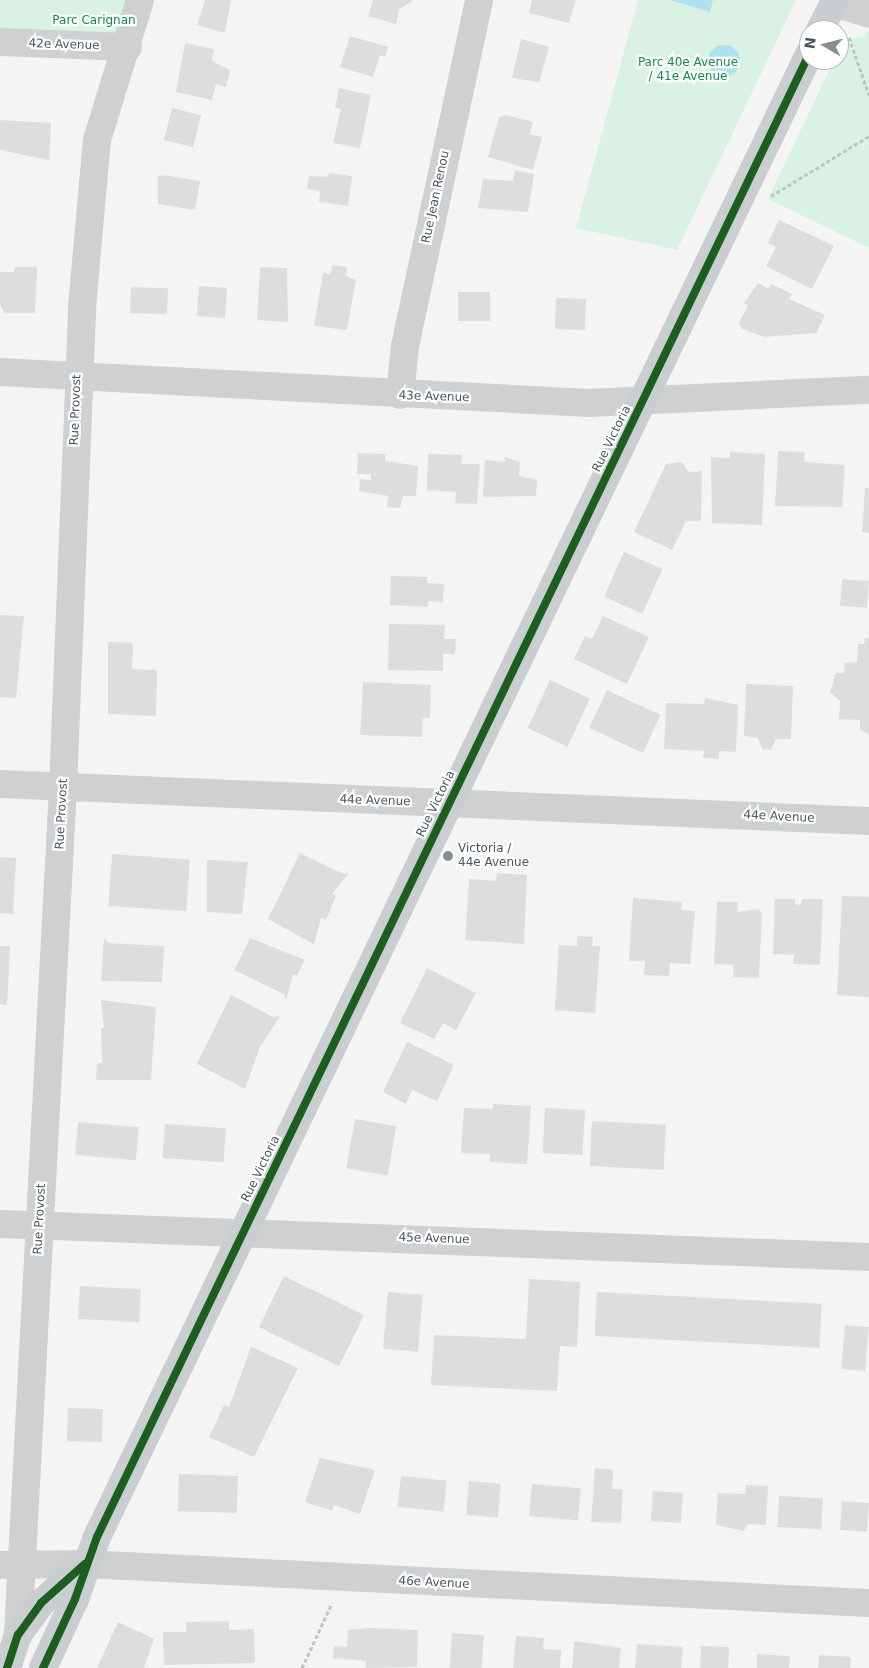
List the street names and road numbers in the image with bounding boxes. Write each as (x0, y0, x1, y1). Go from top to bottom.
street label: 42e Avenue (28, 37, 100, 53)
street label: Rue Jean Renou (419, 150, 453, 244)
street label: Rue Provost (68, 374, 84, 446)
street label: 43e Avenue (398, 389, 470, 405)
street label: Rue Victoria (590, 403, 634, 475)
street label: Rue Victoria (414, 768, 458, 840)
street label: Rue Provost (53, 778, 71, 850)
street label: 44e Avenue (339, 793, 411, 809)
street label: 44e Avenue (743, 808, 815, 826)
street label: Rue Victoria (239, 1133, 283, 1205)
street label: Rue Provost (31, 1183, 49, 1255)
street label: 45e Avenue (398, 1231, 470, 1247)
street label: 46e Avenue (398, 1574, 470, 1592)

